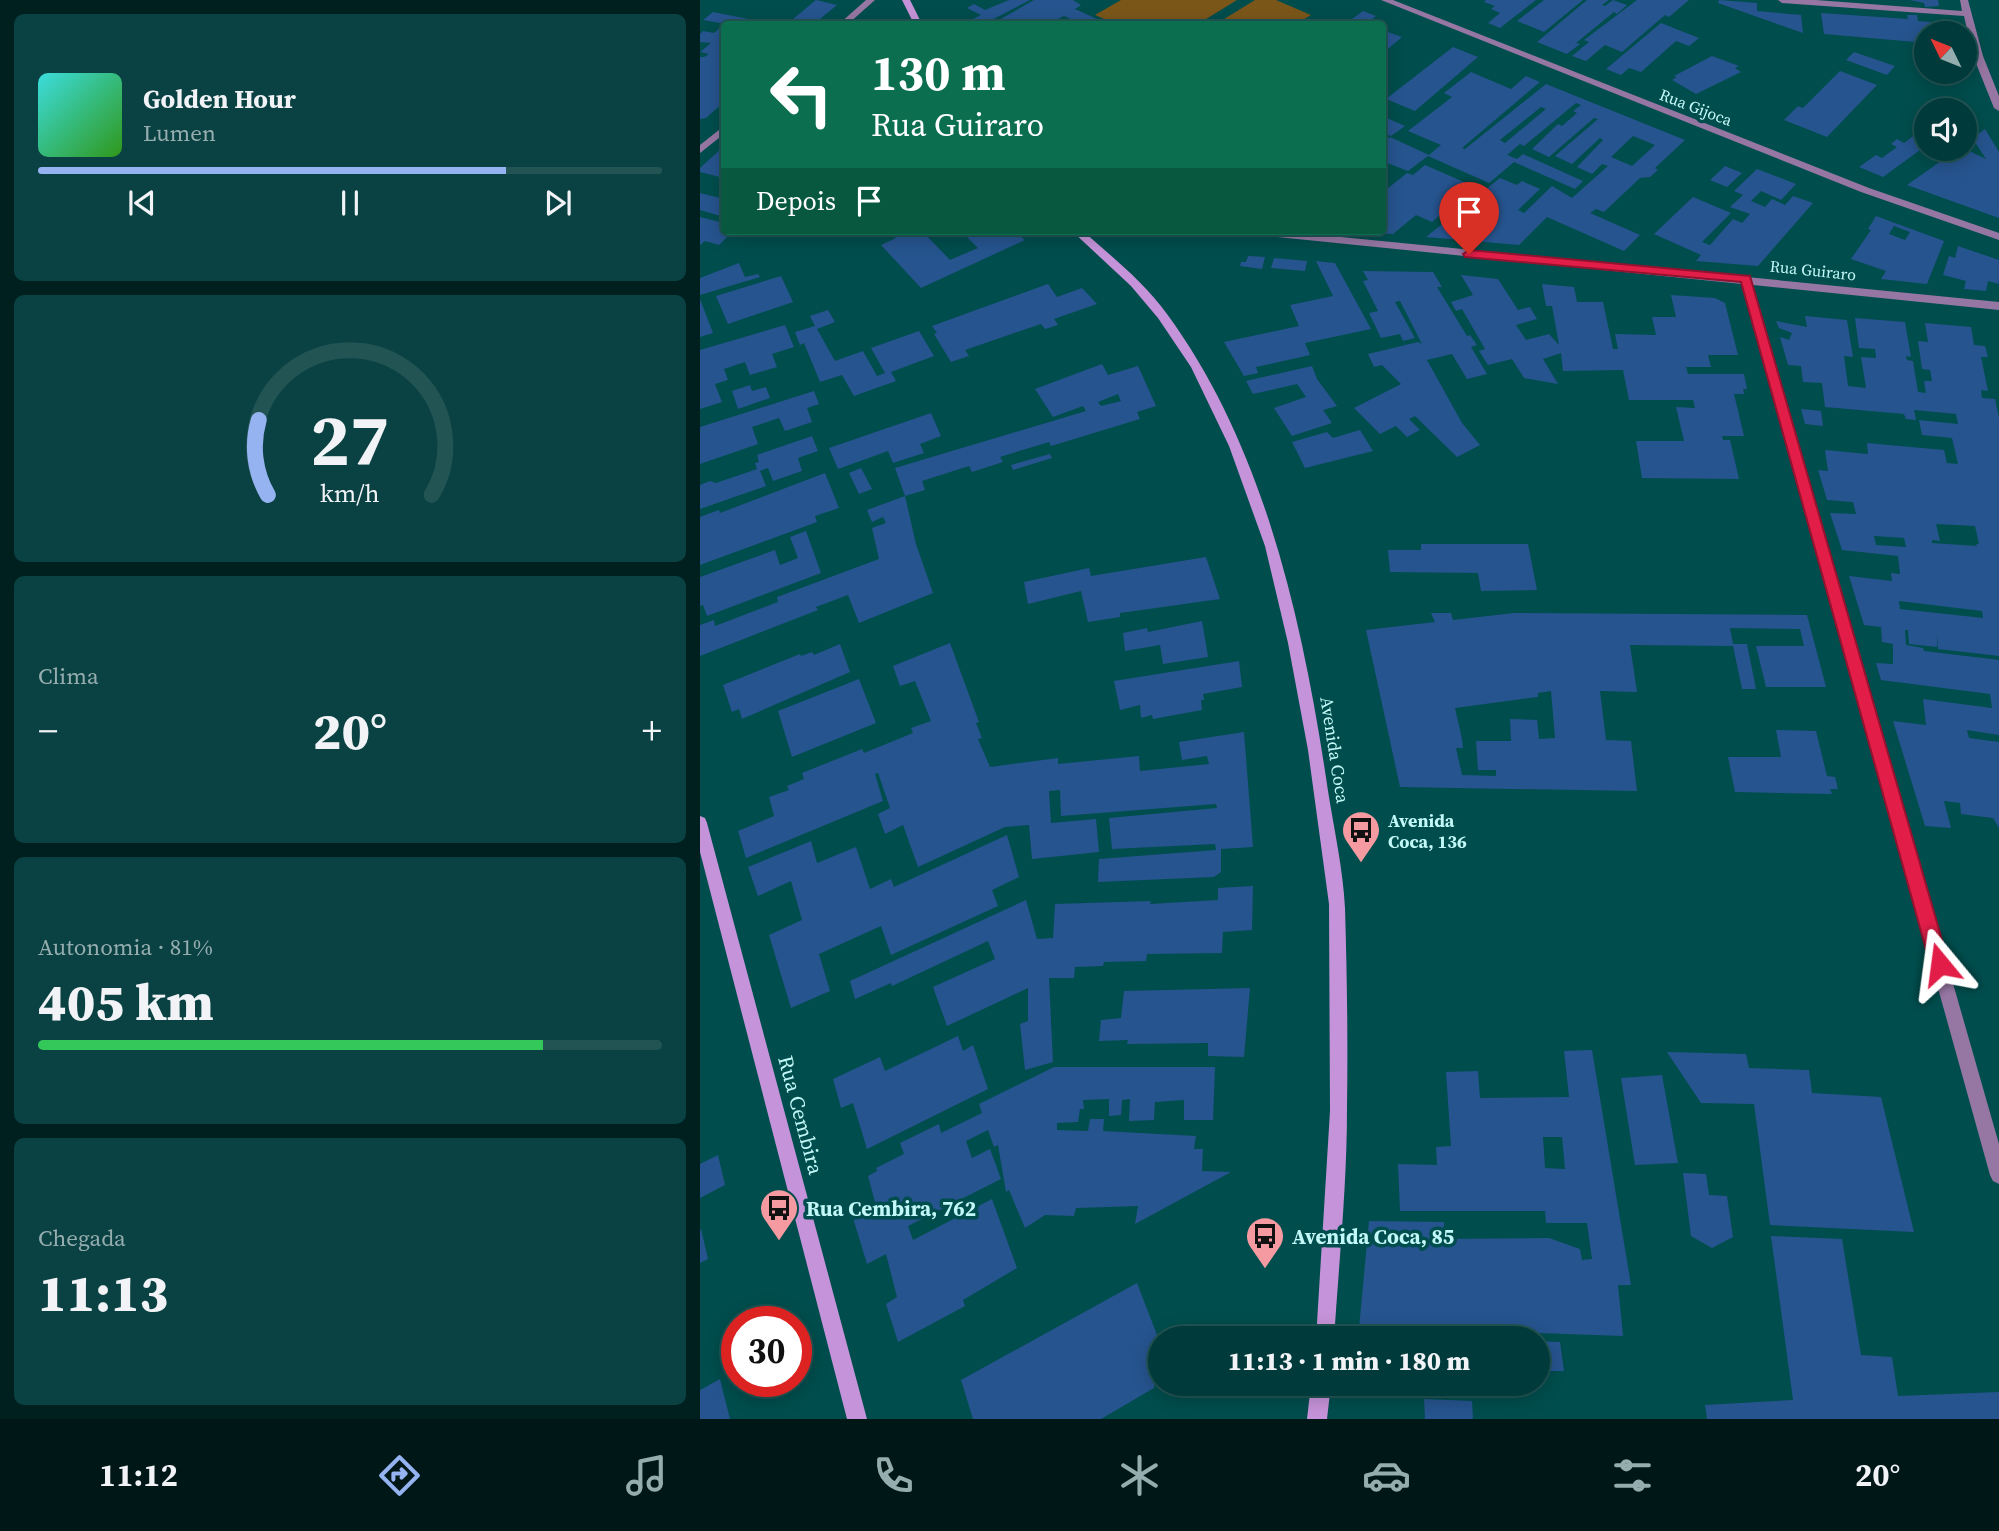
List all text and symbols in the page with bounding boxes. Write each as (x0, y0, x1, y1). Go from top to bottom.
north arrow (1914, 21, 1978, 84)
map controls (1914, 21, 1977, 161)
text: 130 m (871, 39, 1006, 106)
icon: left (756, 49, 847, 140)
text: Golden Hour (143, 81, 296, 117)
street label: Rua Gijoca (1656, 83, 1736, 131)
button: sound (1914, 98, 1977, 161)
text: Rua Guiraro (871, 103, 1044, 147)
text: Lumen (143, 117, 216, 149)
icon: arrive (850, 182, 888, 220)
pin (1439, 182, 1499, 254)
text: Depois (756, 183, 836, 219)
icon: previous (123, 184, 161, 222)
icon: pause (331, 184, 369, 222)
icon: next (539, 184, 577, 222)
icon: arrive (1450, 193, 1488, 231)
street label: Rua Guiraro (1769, 255, 1857, 285)
text: 27 (311, 390, 389, 489)
text: km/h (320, 475, 380, 509)
text: Clima (38, 660, 99, 692)
text: 20° (313, 695, 387, 766)
street label: Avenida Coca (1314, 695, 1356, 806)
text: − (38, 705, 58, 757)
text: + (642, 705, 662, 757)
place label: Avenida Coca, 136 (1388, 808, 1467, 854)
bus stop icon: Avenida Coca, 136 (1340, 809, 1382, 864)
position arrow (1903, 927, 1977, 1001)
text: Autonomia · 81% (38, 931, 213, 963)
text: 405 km (38, 966, 214, 1037)
street label: Rua Cembira (771, 1052, 831, 1178)
bus stop icon: Rua Cembira, 762 (758, 1187, 800, 1242)
place label: Rua Cembira, 762 (806, 1194, 976, 1223)
bus stop icon: Avenida Coca, 85 (1244, 1215, 1286, 1270)
text: Chegada (38, 1222, 126, 1254)
place label: Avenida Coca, 85 (1292, 1222, 1454, 1251)
text: 11:13 (38, 1257, 168, 1328)
speed limit sign: 30 (721, 1306, 812, 1397)
text: 11:13 · 1 min · 180 m (1228, 1343, 1470, 1379)
icon: directions (375, 1451, 424, 1500)
icon: music (622, 1451, 671, 1500)
icon: phone (869, 1451, 918, 1500)
icon: climate (1115, 1451, 1164, 1500)
icon: car (1362, 1451, 1411, 1500)
icon: filters (1608, 1451, 1657, 1500)
text: 11:12 (99, 1453, 178, 1497)
text: 20° (1855, 1453, 1900, 1497)

